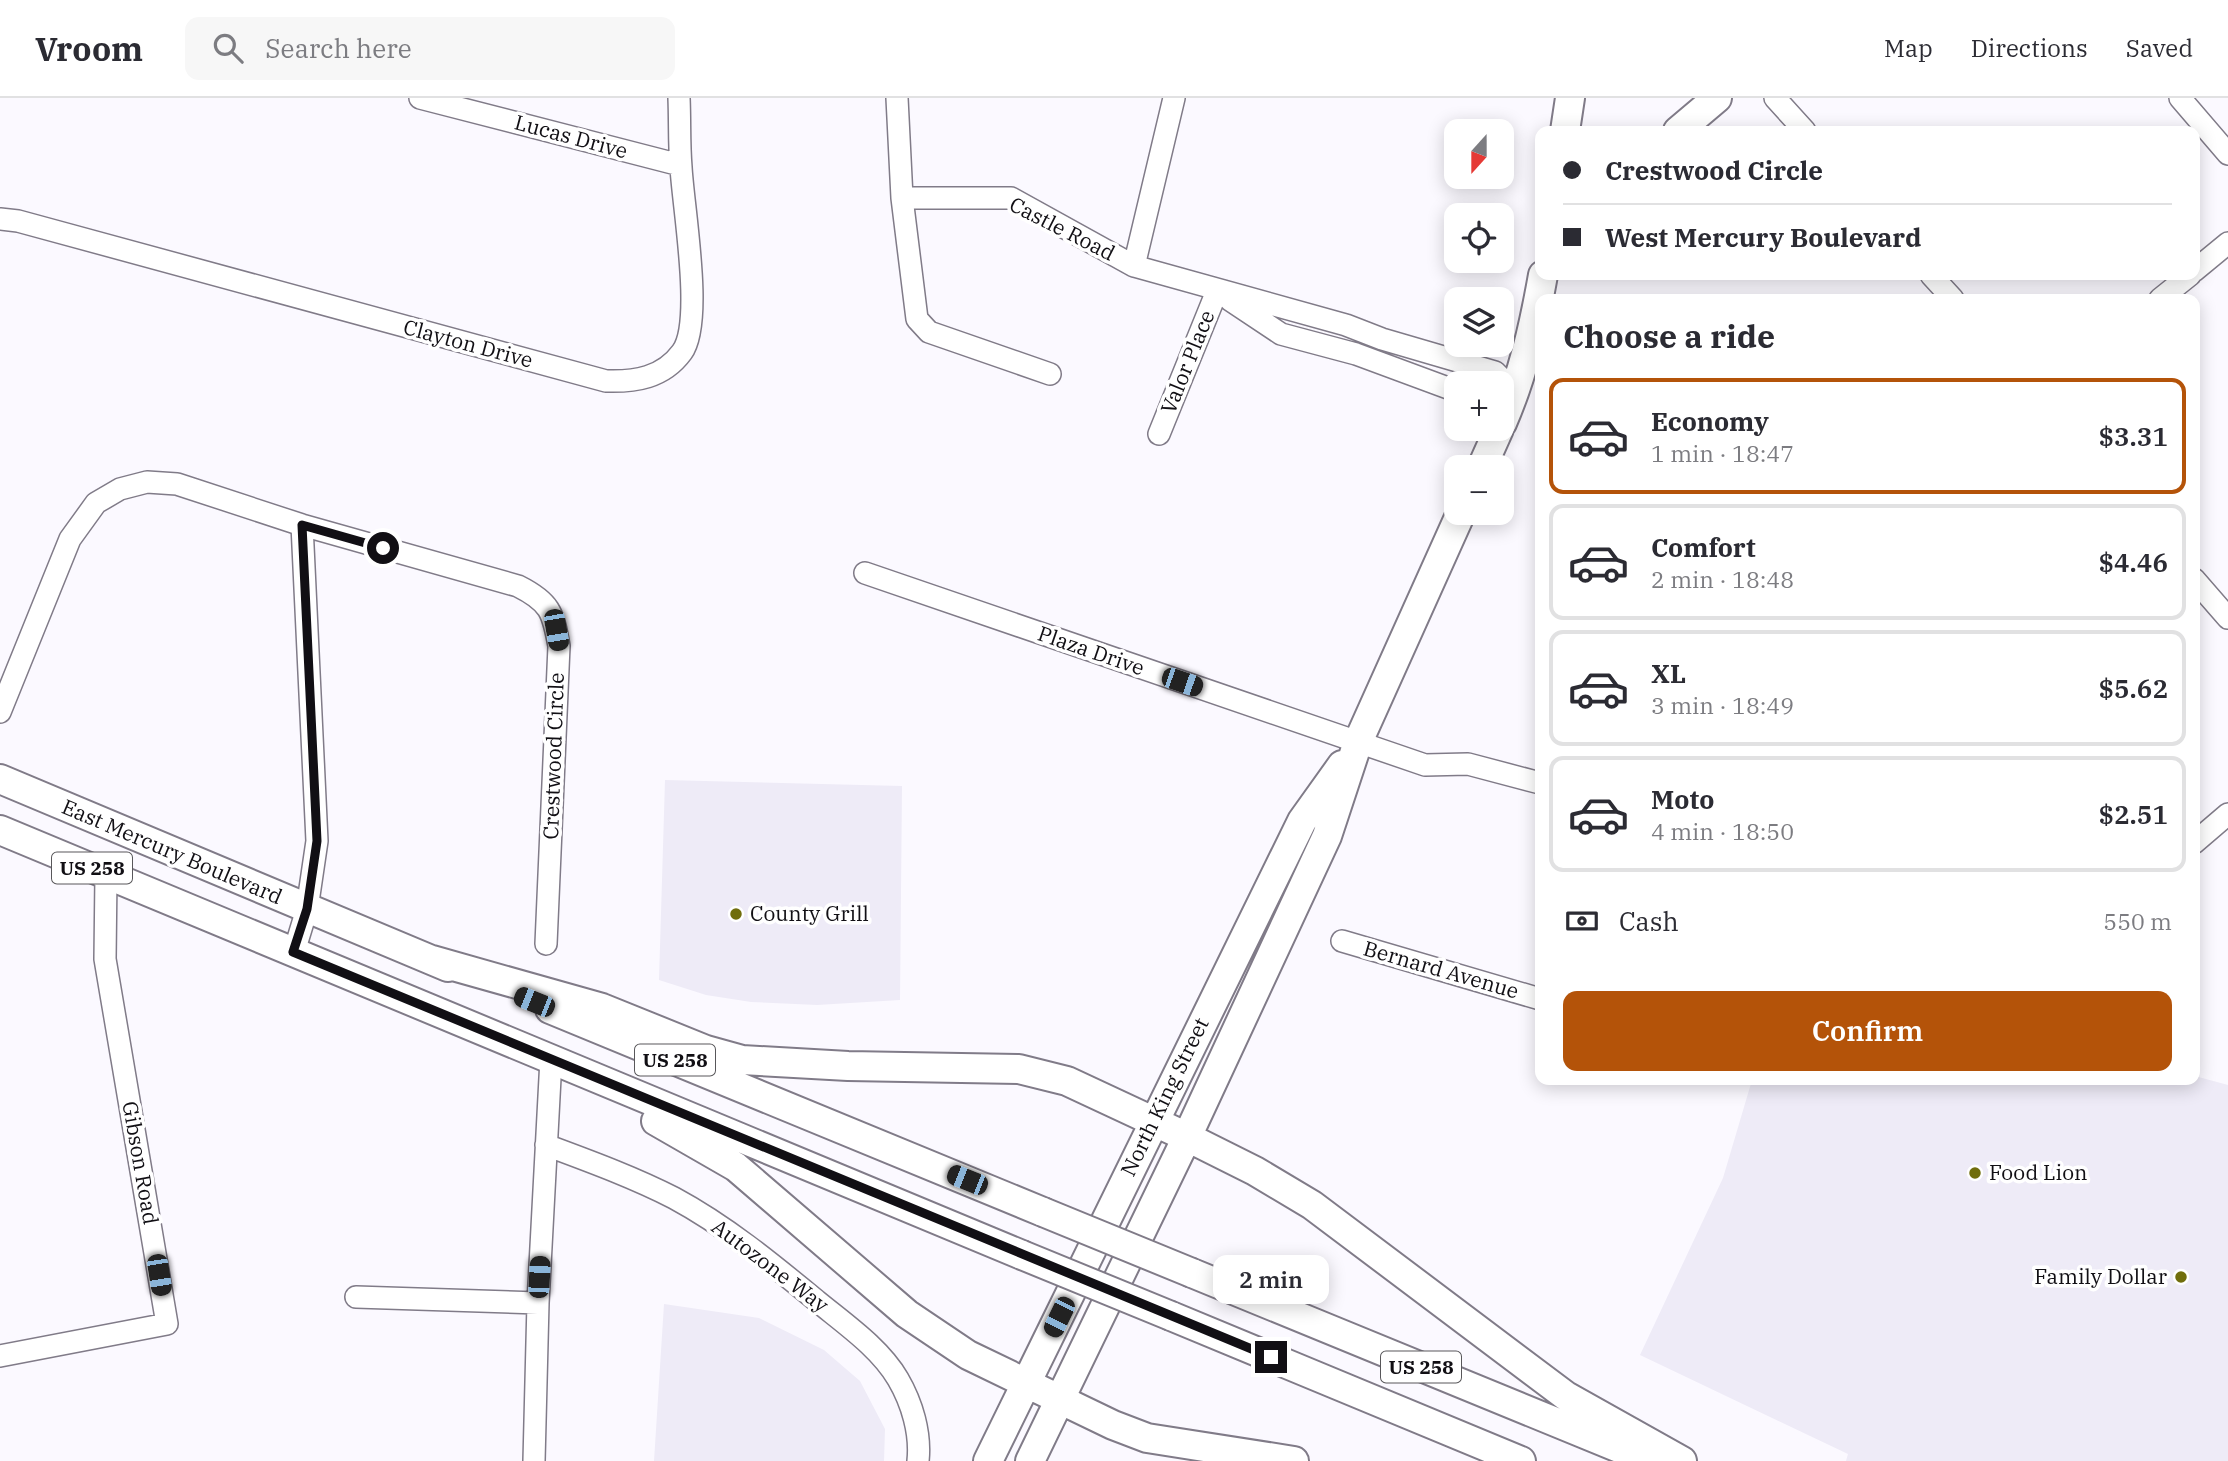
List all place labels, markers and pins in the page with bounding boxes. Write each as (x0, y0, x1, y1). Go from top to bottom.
place label: County Grill (750, 899, 869, 927)
marker: County Grill (728, 906, 744, 922)
place label: Food Lion (1989, 1158, 2087, 1186)
marker: Food Lion (1967, 1165, 1983, 1181)
place label: Family Dollar (2034, 1262, 2168, 1290)
marker: Family Dollar (2173, 1269, 2189, 1285)

